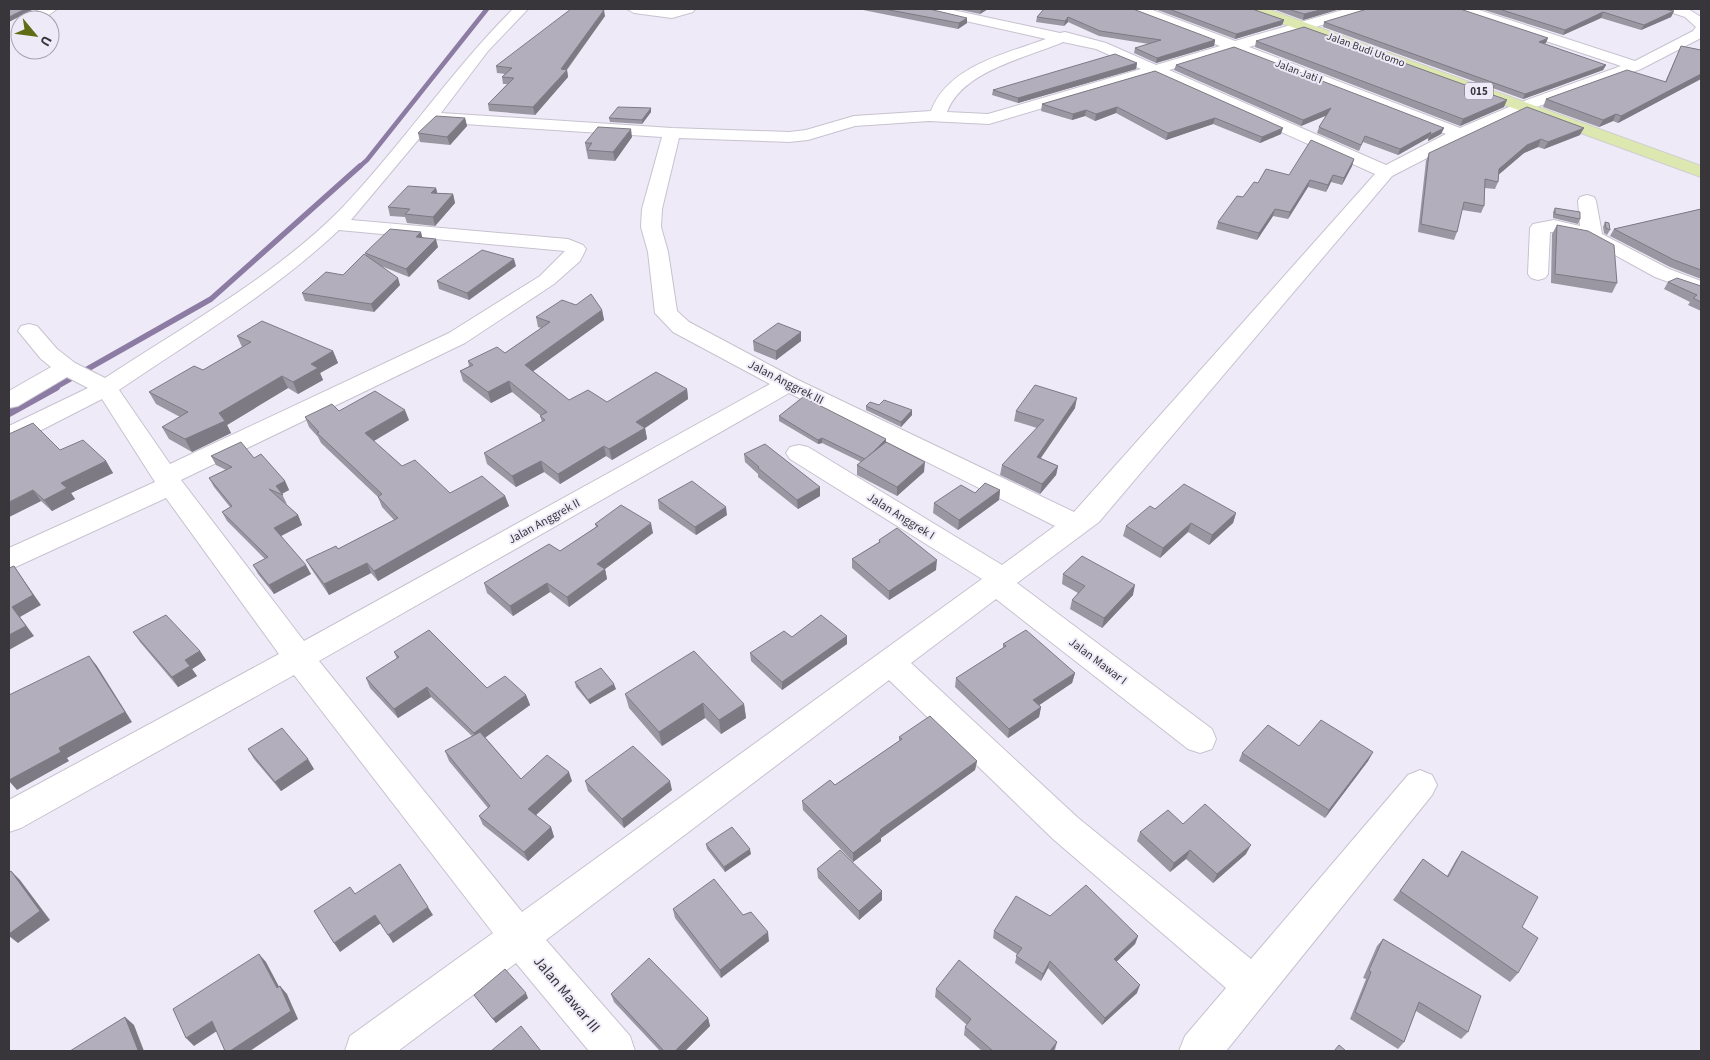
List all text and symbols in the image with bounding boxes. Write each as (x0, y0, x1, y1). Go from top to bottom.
north arrow (10, 10, 60, 60)
street label: Jalan Budi Utomo (1324, 28, 1407, 71)
text: U (34, 32, 56, 50)
street label: Jalan Jati I (1273, 56, 1325, 87)
road number: 015 (1465, 82, 1493, 100)
street label: Jalan Anggrek III (745, 356, 827, 409)
street label: Jalan Anggrek I (864, 489, 938, 544)
street label: Jalan Anggrek II (505, 495, 583, 548)
street label: Jalan Mawar I (1065, 634, 1130, 689)
street label: Jalan Mawar III (528, 952, 605, 1037)

